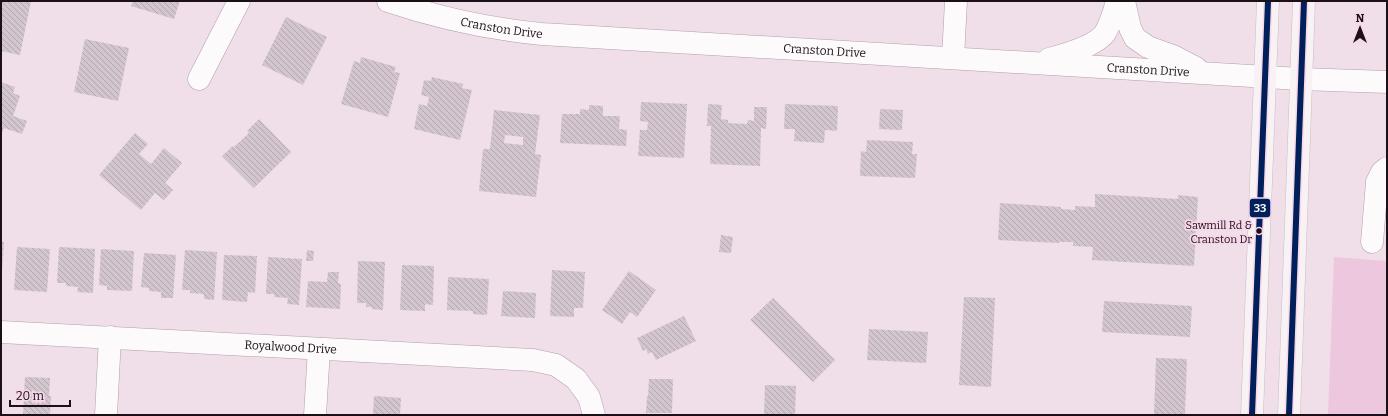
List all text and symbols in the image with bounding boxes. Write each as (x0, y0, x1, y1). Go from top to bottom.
north arrow (1340, 8, 1380, 48)
text: N (1356, 12, 1365, 25)
street label: Cranston Drive (459, 14, 543, 41)
street label: Cranston Drive (783, 41, 867, 60)
street label: Cranston Drive (1106, 60, 1190, 79)
line badge: 33 (1249, 198, 1271, 218)
text: 33 (1254, 202, 1266, 215)
place label: Sawmill Rd & Cranston Dr (1186, 219, 1252, 246)
marker: Sawmill Rd & Cranston Dr (1254, 226, 1264, 236)
street label: Royalwood Drive (244, 338, 337, 357)
scale bar (10, 382, 70, 408)
text: 20 m (16, 389, 45, 403)

